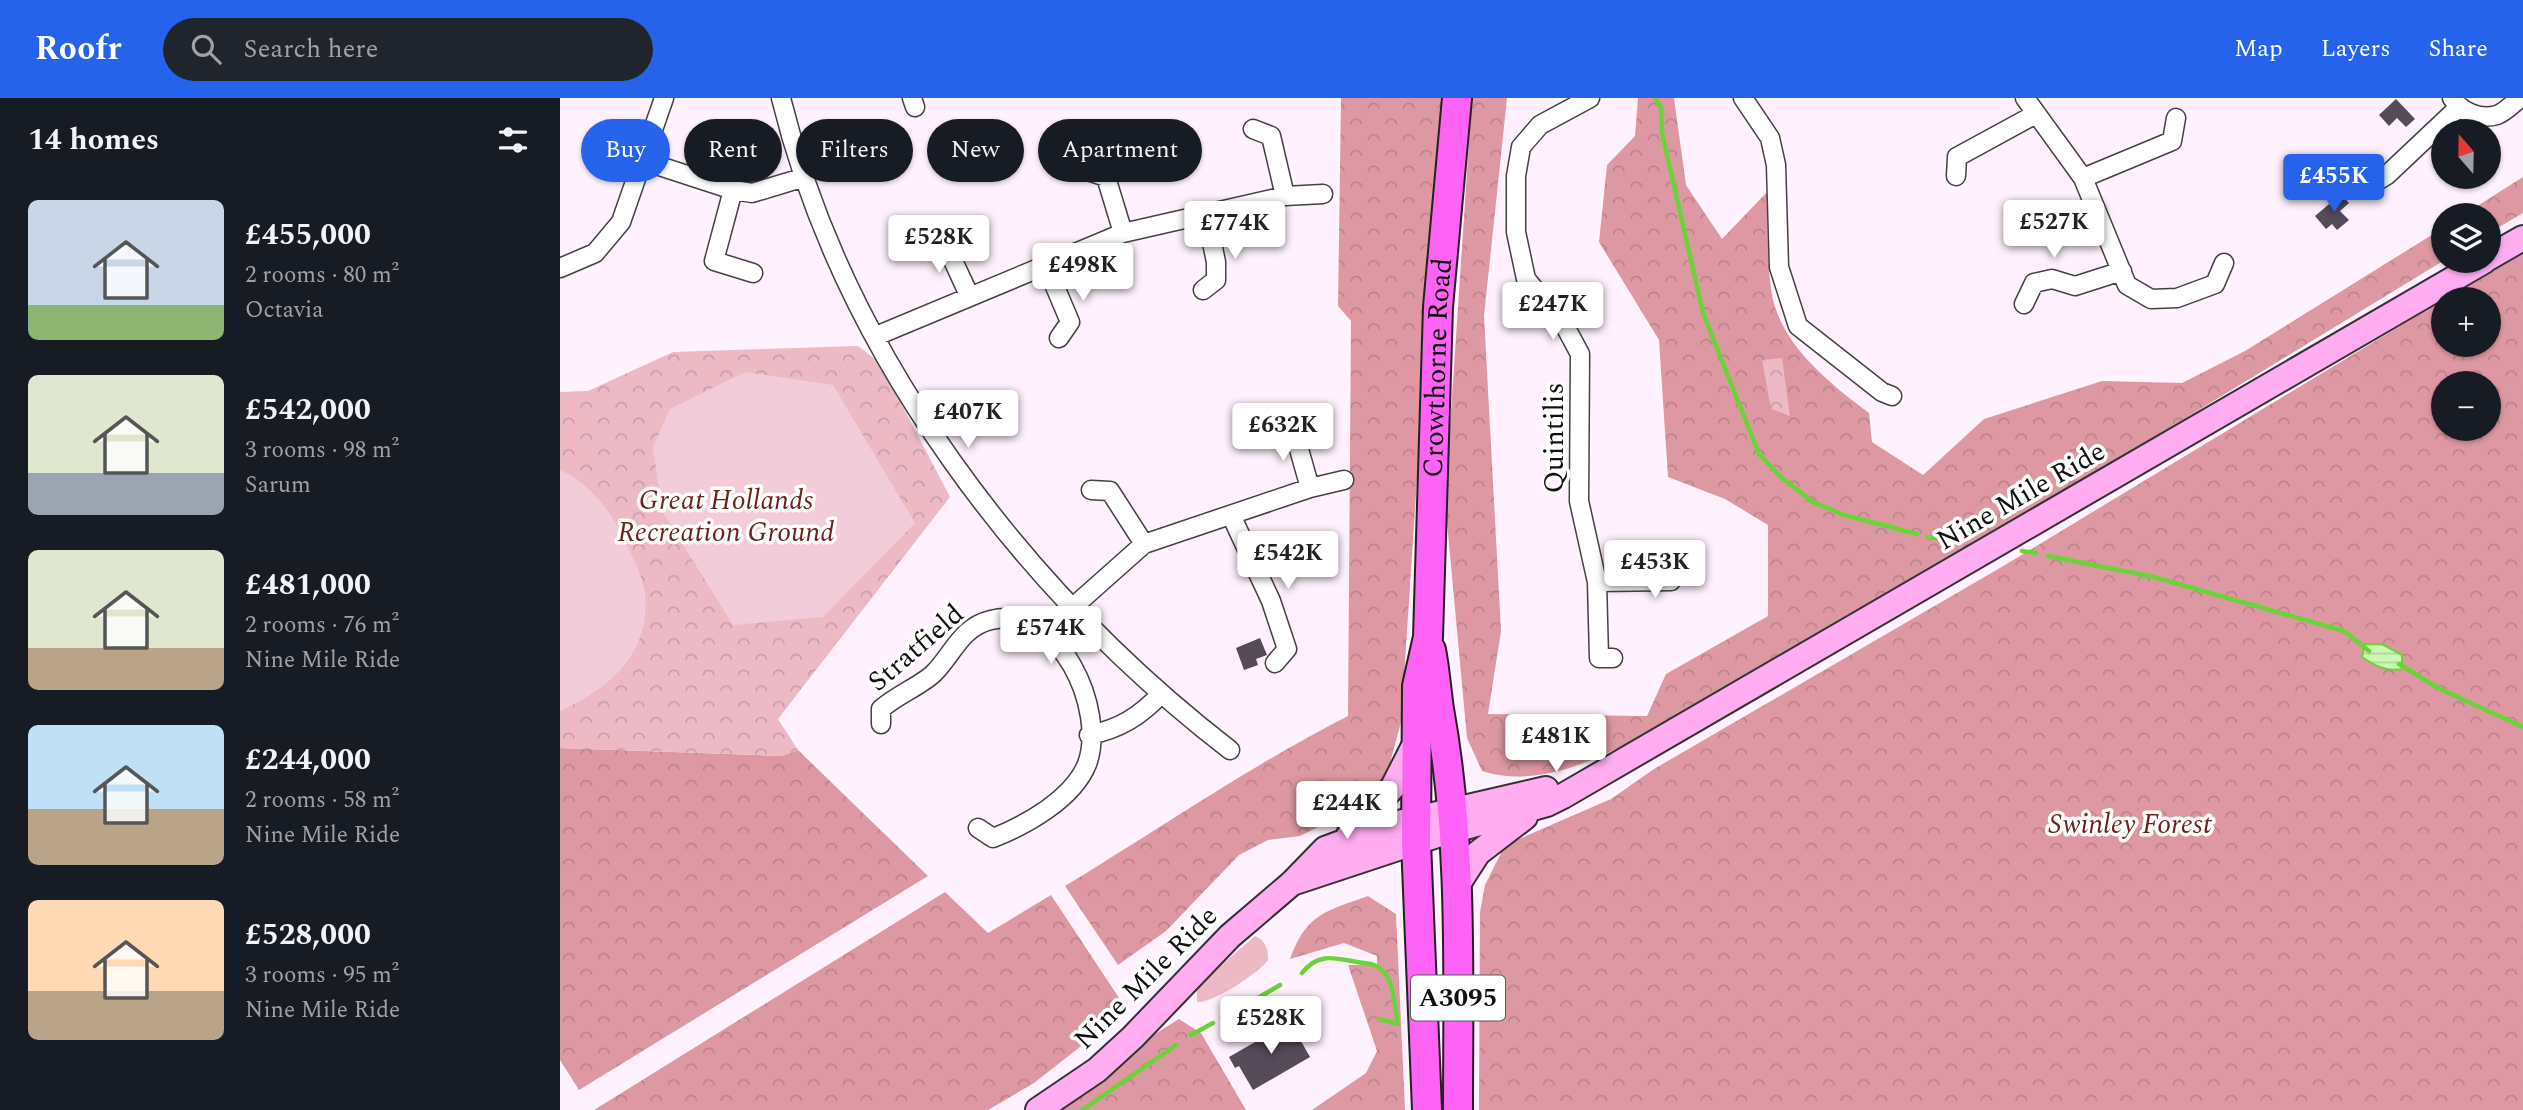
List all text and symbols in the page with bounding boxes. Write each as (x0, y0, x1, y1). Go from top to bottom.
search box (163, 18, 653, 81)
text: Roofr (35, 24, 121, 74)
text: Search here (243, 29, 378, 69)
icon: search (187, 30, 225, 68)
text: Map (2234, 31, 2283, 67)
text: Layers (2321, 31, 2391, 67)
text: Share (2429, 31, 2488, 67)
text: 14 homes (28, 117, 159, 163)
chip: Buy (581, 119, 670, 182)
chip: Rent (684, 119, 782, 182)
chip: Filters (796, 119, 913, 182)
chip: New (927, 119, 1024, 182)
chip: Apartment (1038, 119, 1202, 182)
north arrow (2431, 119, 2501, 189)
map controls (2431, 119, 2501, 441)
icon: filters (494, 121, 532, 159)
pin: £455K (2285, 155, 2383, 214)
text: £455K (2299, 159, 2369, 194)
pin: £527K (2005, 200, 2103, 260)
pin: £774K (1186, 202, 1284, 261)
button: layers (2431, 203, 2501, 273)
text: £527K (2019, 205, 2089, 240)
text: £774K (1200, 206, 1270, 241)
text: £455,000 (245, 212, 371, 258)
pin: £528K (890, 216, 988, 275)
text: £528K (904, 220, 974, 255)
icon: home (84, 228, 168, 312)
pin: £498K (1034, 244, 1132, 303)
text: £498K (1048, 248, 1118, 283)
street label: Crowthorne Road (1411, 256, 1464, 478)
text: 2 rooms · 80 m² (245, 258, 399, 293)
pin: £247K (1504, 282, 1602, 342)
text: £247K (1518, 287, 1588, 322)
button: + (2431, 287, 2501, 357)
text: Octavia (245, 293, 323, 328)
button: − (2431, 371, 2501, 441)
street label: Quintilis (1533, 382, 1576, 494)
text: £542,000 (245, 387, 371, 433)
pin: £407K (919, 390, 1017, 450)
text: £407K (933, 395, 1003, 430)
icon: home (84, 403, 168, 487)
pin: £632K (1234, 404, 1332, 463)
text: £632K (1248, 408, 1318, 443)
street label: Nine Mile Ride (1928, 430, 2114, 562)
text: 3 rooms · 98 m² (245, 433, 399, 468)
text: Sarum (245, 468, 311, 503)
park label: Great Hollands Recreation Ground (618, 479, 834, 554)
pin: £542K (1239, 532, 1337, 591)
text: £542K (1253, 536, 1323, 571)
pin: £453K (1606, 540, 1704, 600)
text: £453K (1620, 545, 1690, 580)
text: £481,000 (245, 562, 371, 608)
icon: home (84, 578, 168, 662)
street label: Stratfield (858, 594, 974, 702)
pin: £574K (1002, 606, 1100, 666)
text: 2 rooms · 76 m² (245, 608, 399, 643)
text: £574K (1016, 611, 1086, 646)
text: Nine Mile Ride (245, 643, 400, 678)
pin: £481K (1507, 714, 1605, 774)
text: £481K (1521, 719, 1591, 754)
text: £244,000 (245, 737, 371, 783)
icon: home (84, 753, 168, 837)
pin: £244K (1298, 782, 1396, 841)
text: 2 rooms · 58 m² (245, 783, 399, 818)
text: £244K (1312, 786, 1382, 821)
park label: Swinley Forest (2048, 803, 2213, 846)
text: Nine Mile Ride (245, 818, 400, 853)
street label: Nine Mile Ride (1064, 896, 1228, 1060)
text: £528,000 (245, 912, 371, 958)
icon: home (84, 928, 168, 1012)
text: 3 rooms · 95 m² (245, 958, 399, 993)
road number: A3095 (1411, 976, 1505, 1021)
text: Nine Mile Ride (245, 993, 400, 1028)
pin: £528K (1222, 996, 1320, 1056)
text: £528K (1236, 1001, 1306, 1036)

